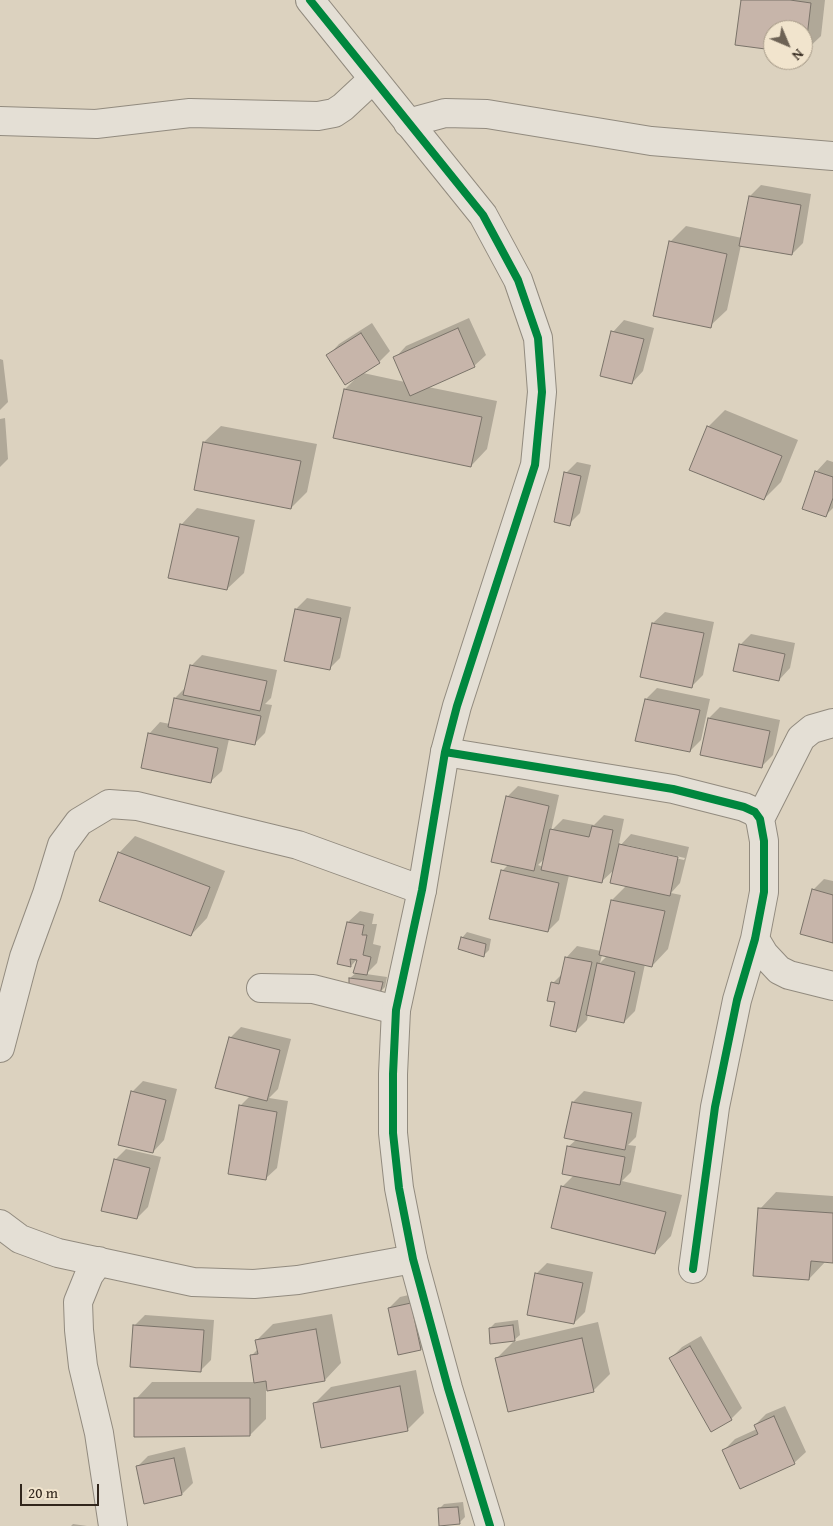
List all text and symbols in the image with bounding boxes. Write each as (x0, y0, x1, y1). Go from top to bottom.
north arrow (763, 20, 813, 70)
text: N (788, 45, 808, 65)
scale bar (22, 1474, 101, 1506)
text: 20 m (28, 1482, 58, 1503)

